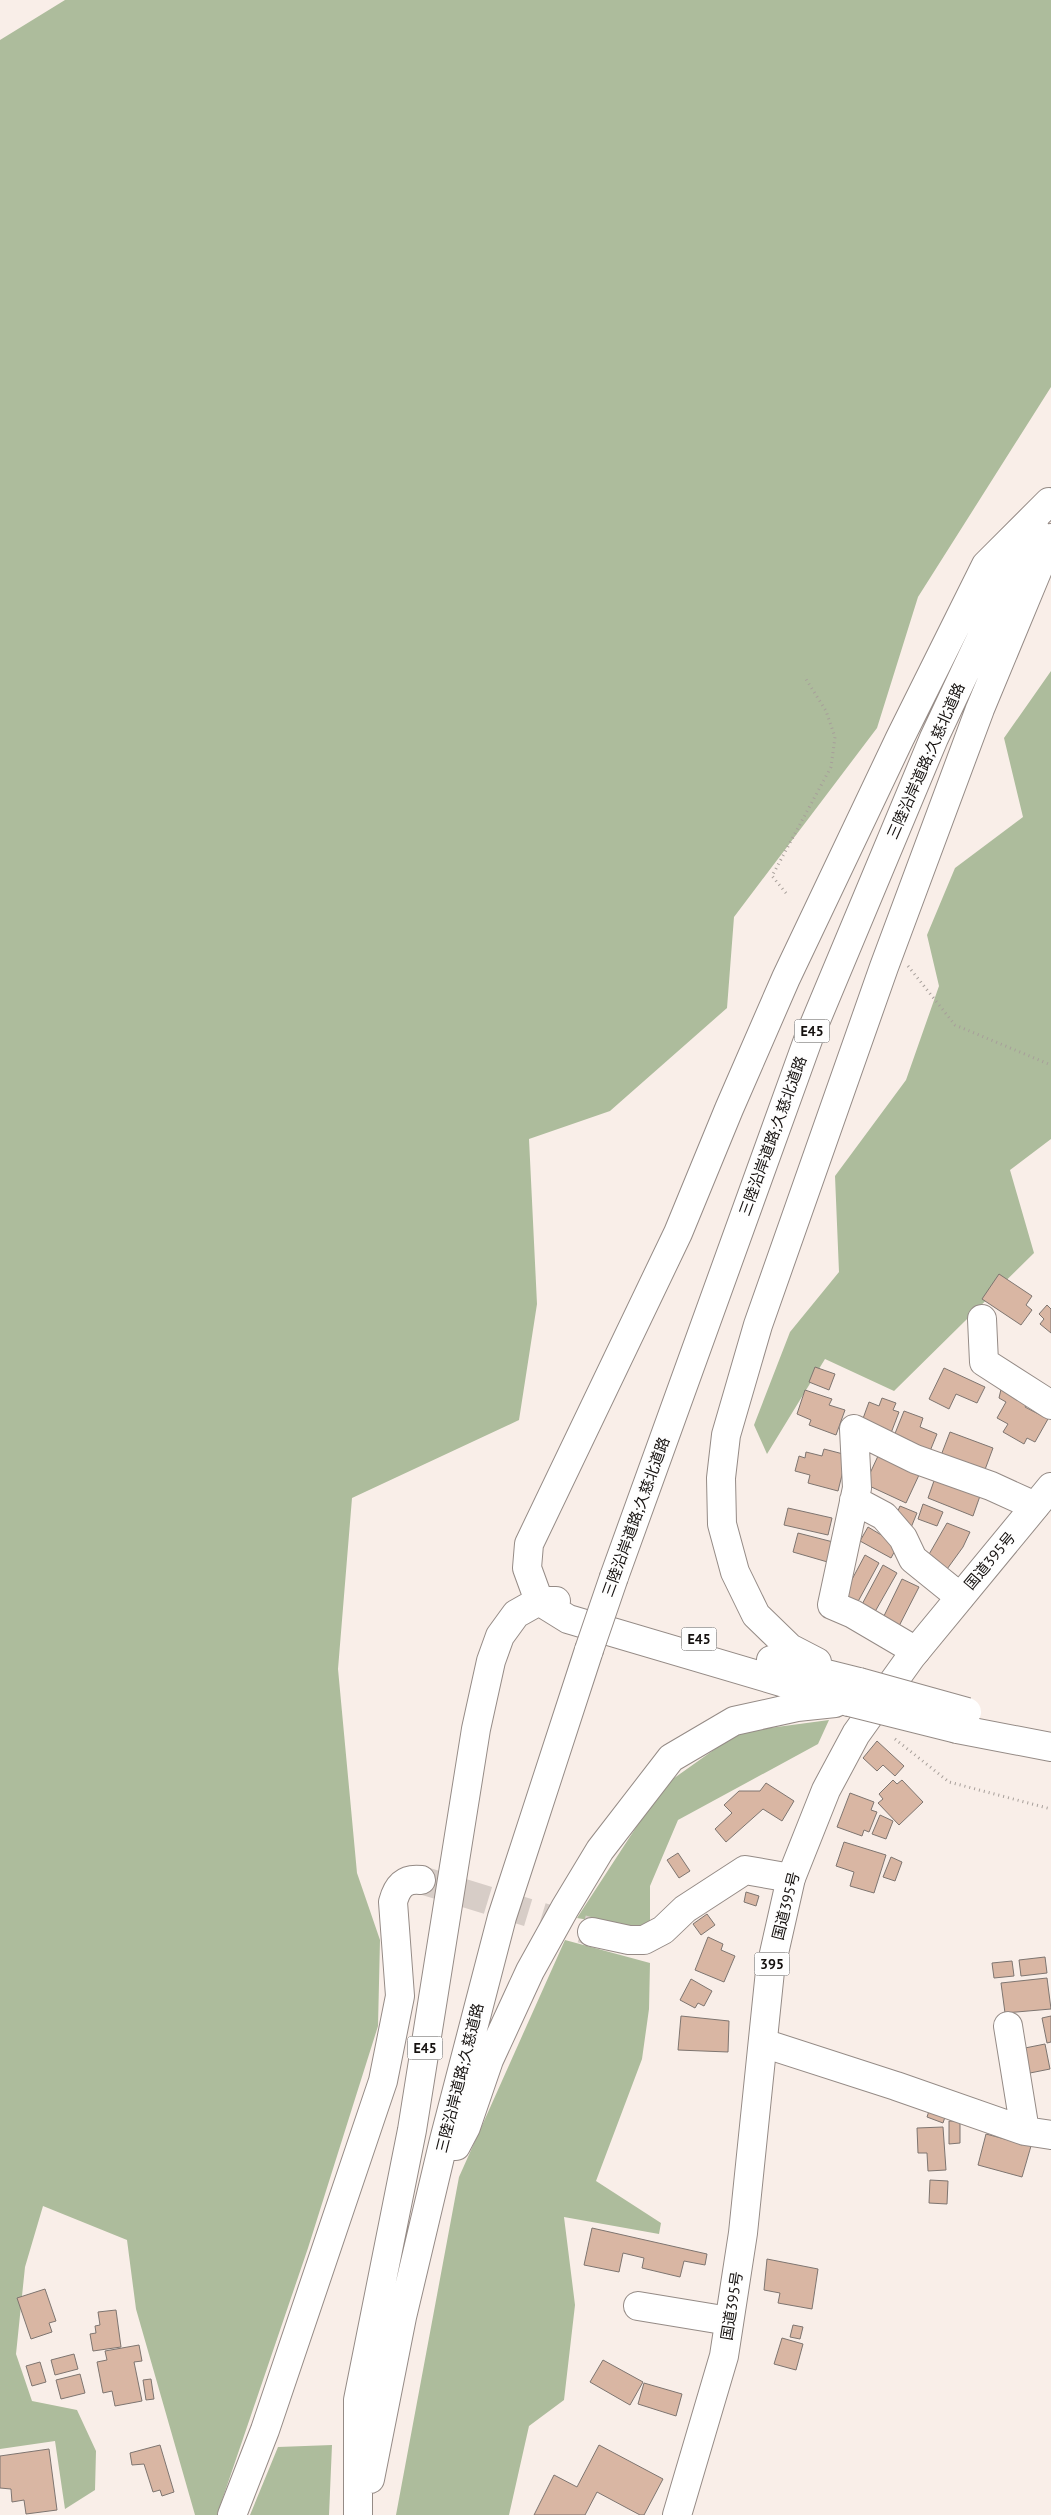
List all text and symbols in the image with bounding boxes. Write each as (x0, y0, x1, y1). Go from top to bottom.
street label: 三陸沿岸道路;久慈北道路 (883, 680, 969, 842)
road number: E45 (794, 1019, 830, 1042)
street label: 三陸沿岸道路;久慈北道路 (735, 1053, 810, 1218)
street label: 三陸沿岸道路;久慈北道路 (598, 1434, 673, 1599)
street label: 国道395号 (960, 1528, 1019, 1593)
road number: E45 (682, 1628, 716, 1650)
street label: 国道395号 (768, 1870, 803, 1942)
road number: 395 (754, 1952, 790, 1976)
street label: 三陸沿岸道路;久慈道路 (432, 2001, 487, 2155)
road number: E45 (408, 2036, 442, 2060)
street label: 国道395号 (717, 2270, 746, 2342)

